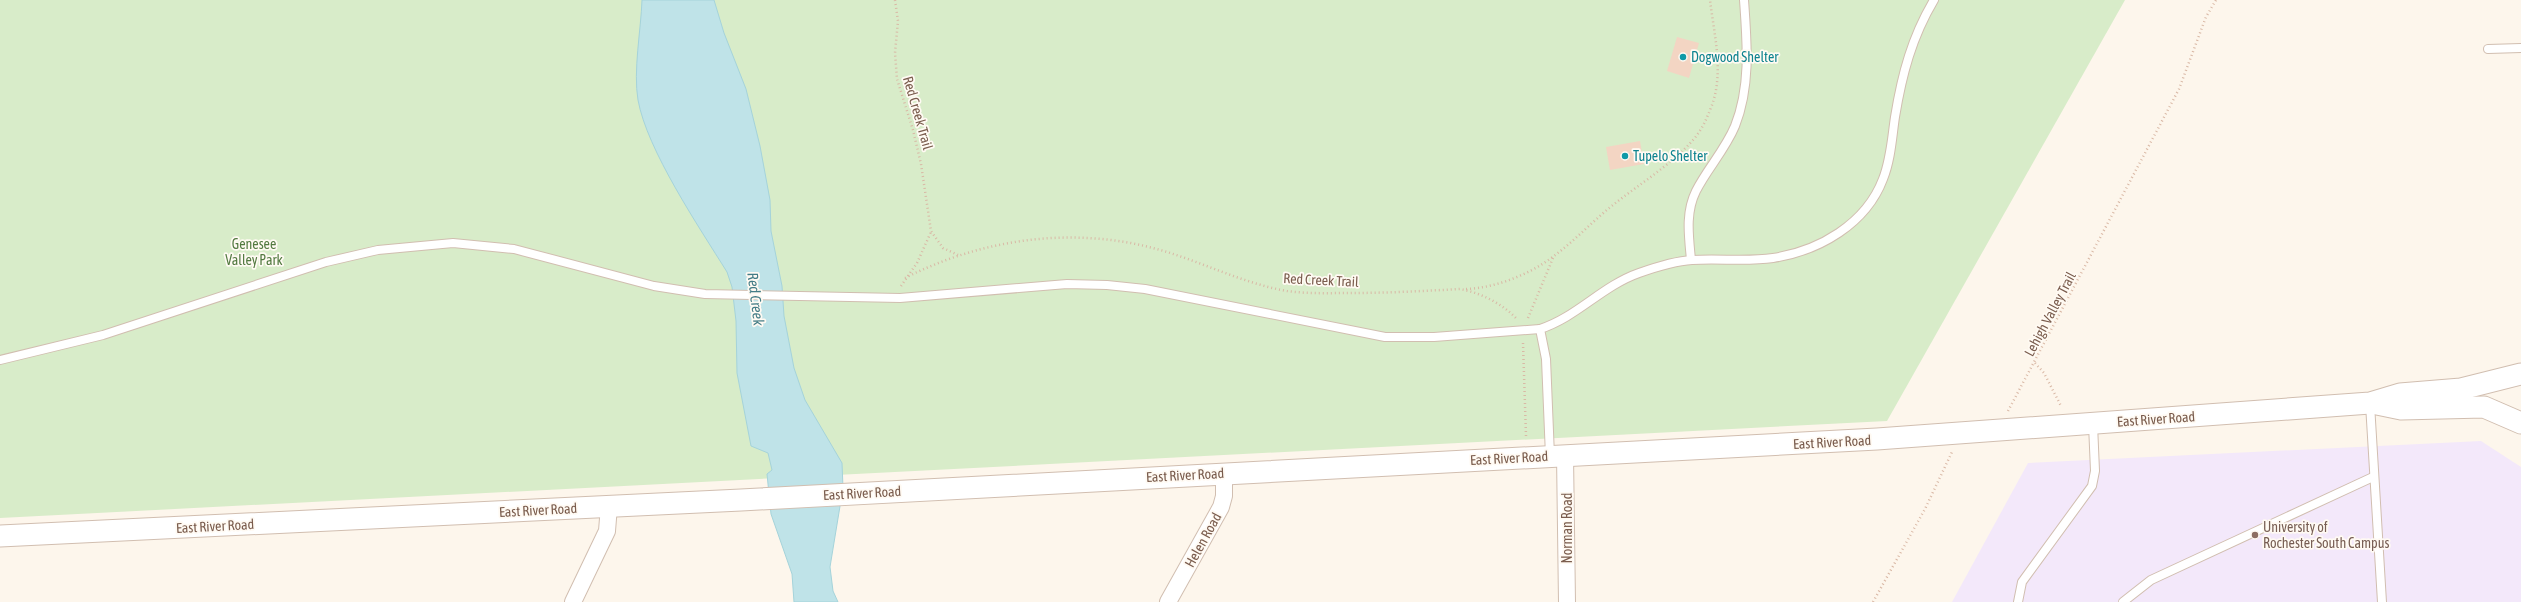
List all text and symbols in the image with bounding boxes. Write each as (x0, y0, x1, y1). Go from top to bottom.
place label: Dogwood Shelter (1691, 49, 1779, 65)
marker: Dogwood Shelter (1678, 52, 1688, 62)
street label: Red Creek Trail (900, 74, 936, 152)
place label: Tupelo Shelter (1633, 148, 1708, 164)
marker: Tupelo Shelter (1620, 151, 1630, 161)
park label: Genesee Valley Park (225, 236, 283, 268)
street label: Lehigh Valley Trail (2021, 269, 2079, 359)
street label: Red Creek Trail (1283, 270, 1359, 290)
water label: Red Creek (744, 271, 768, 327)
street label: East River Road (2116, 408, 2196, 430)
street label: East River Road (1792, 432, 1872, 452)
street label: East River Road (1469, 448, 1549, 468)
street label: East River Road (1145, 465, 1225, 485)
street label: East River Road (822, 483, 902, 503)
street label: Norman Road (1559, 493, 1575, 564)
street label: East River Road (498, 500, 578, 520)
street label: Helen Road (1181, 510, 1225, 570)
street label: East River Road (175, 516, 255, 536)
place label: University of Rochester South Campus (2263, 519, 2389, 551)
marker: University of Rochester South Campus (2250, 530, 2260, 540)

